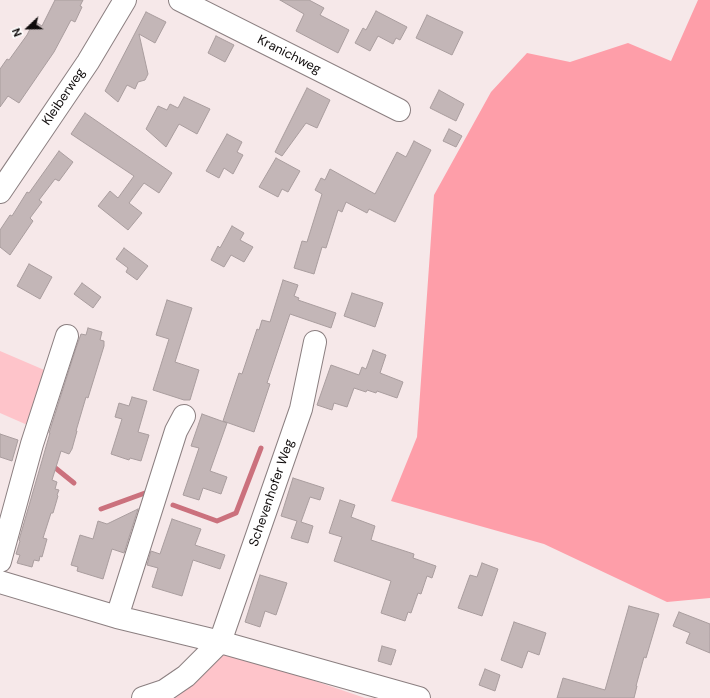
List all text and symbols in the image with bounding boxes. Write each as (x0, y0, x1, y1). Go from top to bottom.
north arrow (8, 8, 48, 48)
text: N (9, 26, 25, 39)
street label: Kranichweg (255, 32, 323, 78)
street label: Kleiberweg (39, 65, 89, 129)
street label: Schevenhofer Weg (246, 437, 298, 549)

